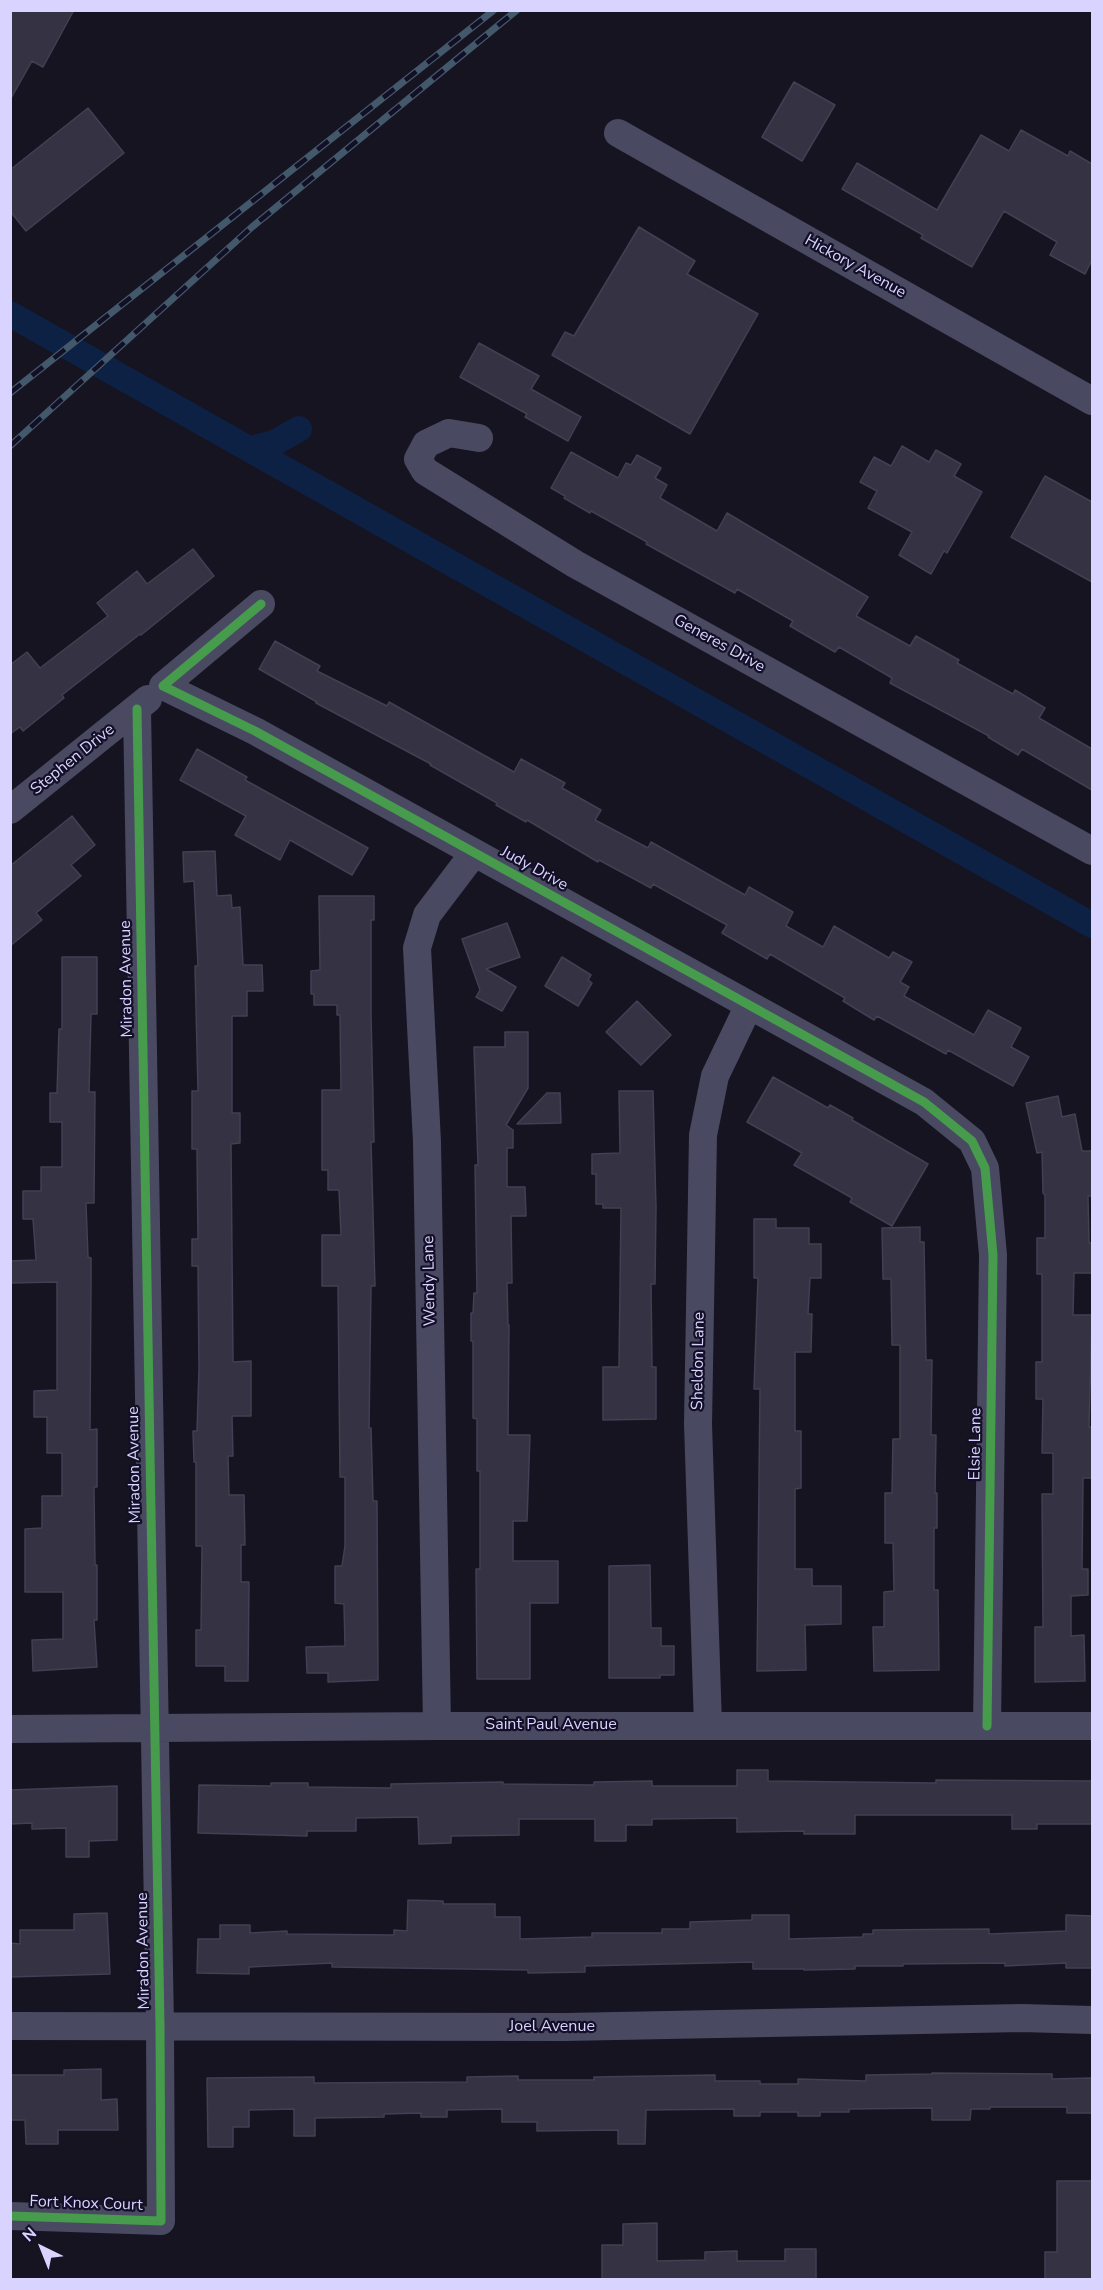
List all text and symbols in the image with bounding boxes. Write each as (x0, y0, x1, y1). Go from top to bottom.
street label: Hickory Avenue (801, 231, 909, 303)
street label: Generes Drive (670, 611, 768, 677)
street label: Stephen Drive (27, 720, 119, 800)
street label: Judy Drive (497, 843, 571, 895)
street label: Miradon Avenue (116, 920, 138, 1038)
street label: Wendy Lane (420, 1235, 440, 1327)
street label: Sheldon Lane (689, 1312, 709, 1410)
street label: Miradon Avenue (124, 1406, 146, 1524)
street label: Elsie Lane (966, 1407, 986, 1481)
street label: Saint Paul Avenue (485, 1715, 617, 1735)
street label: Miradon Avenue (133, 1892, 155, 2010)
street label: Joel Avenue (509, 2017, 595, 2037)
street label: Fort Knox Court (29, 2192, 143, 2216)
north arrow (12, 2218, 72, 2278)
text: N (18, 2223, 42, 2247)

